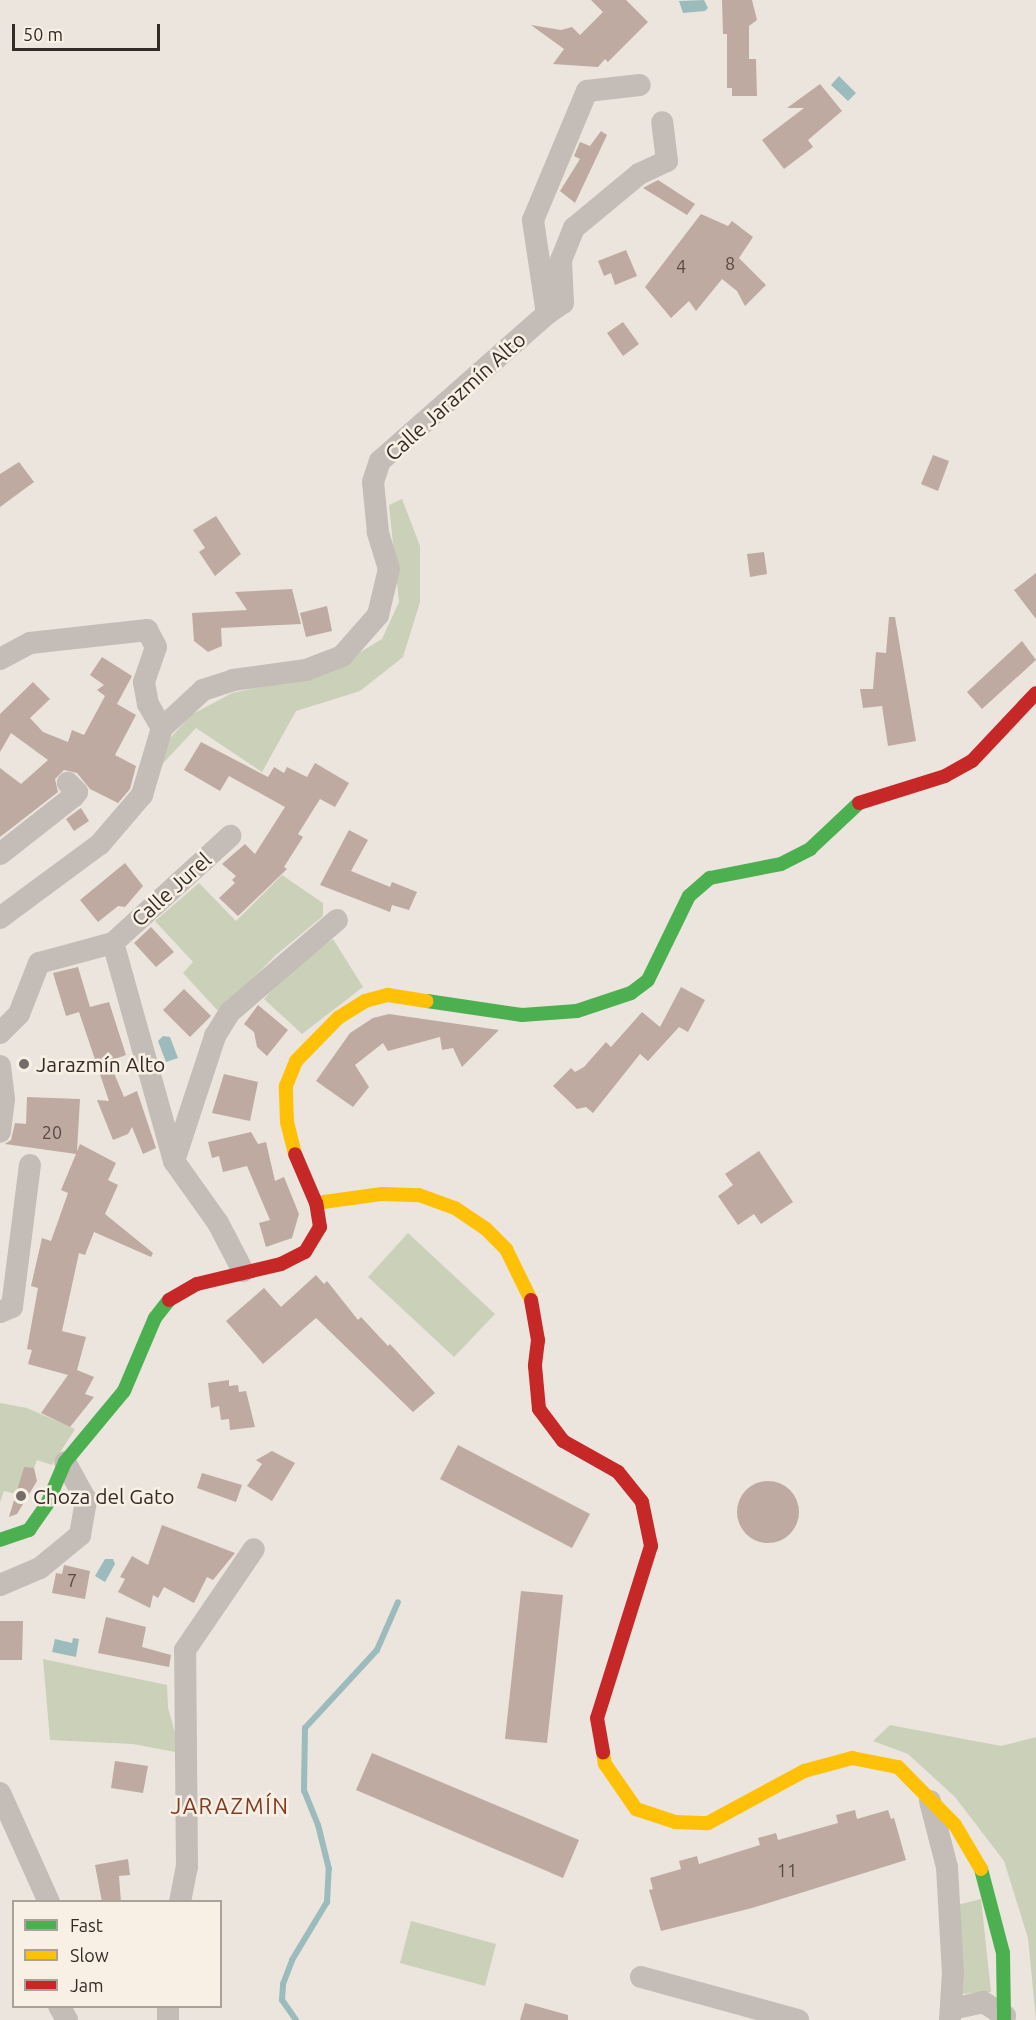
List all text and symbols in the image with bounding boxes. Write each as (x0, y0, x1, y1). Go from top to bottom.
scale bar (15, 12, 164, 50)
text: 50 m (23, 24, 63, 44)
house number: 8 (725, 252, 735, 274)
house number: 4 (676, 255, 686, 277)
street label: Calle Jarazmín Alto (380, 326, 530, 466)
street label: Calle Jurel (126, 847, 216, 931)
place label: Jarazmín Alto (36, 1051, 165, 1077)
marker: Jarazmín Alto (17, 1057, 31, 1071)
house number: 20 (42, 1121, 62, 1143)
place label: Choza del Gato (33, 1483, 175, 1509)
marker: Choza del Gato (14, 1489, 28, 1503)
house number: 7 (67, 1569, 77, 1591)
district label: JARAZMÍN (171, 1793, 289, 1819)
house number: 11 (777, 1859, 797, 1881)
legend (12, 1900, 222, 2008)
text: Fast (70, 1915, 103, 1935)
text: Slow (70, 1945, 109, 1965)
text: Jam (70, 1975, 104, 1995)

